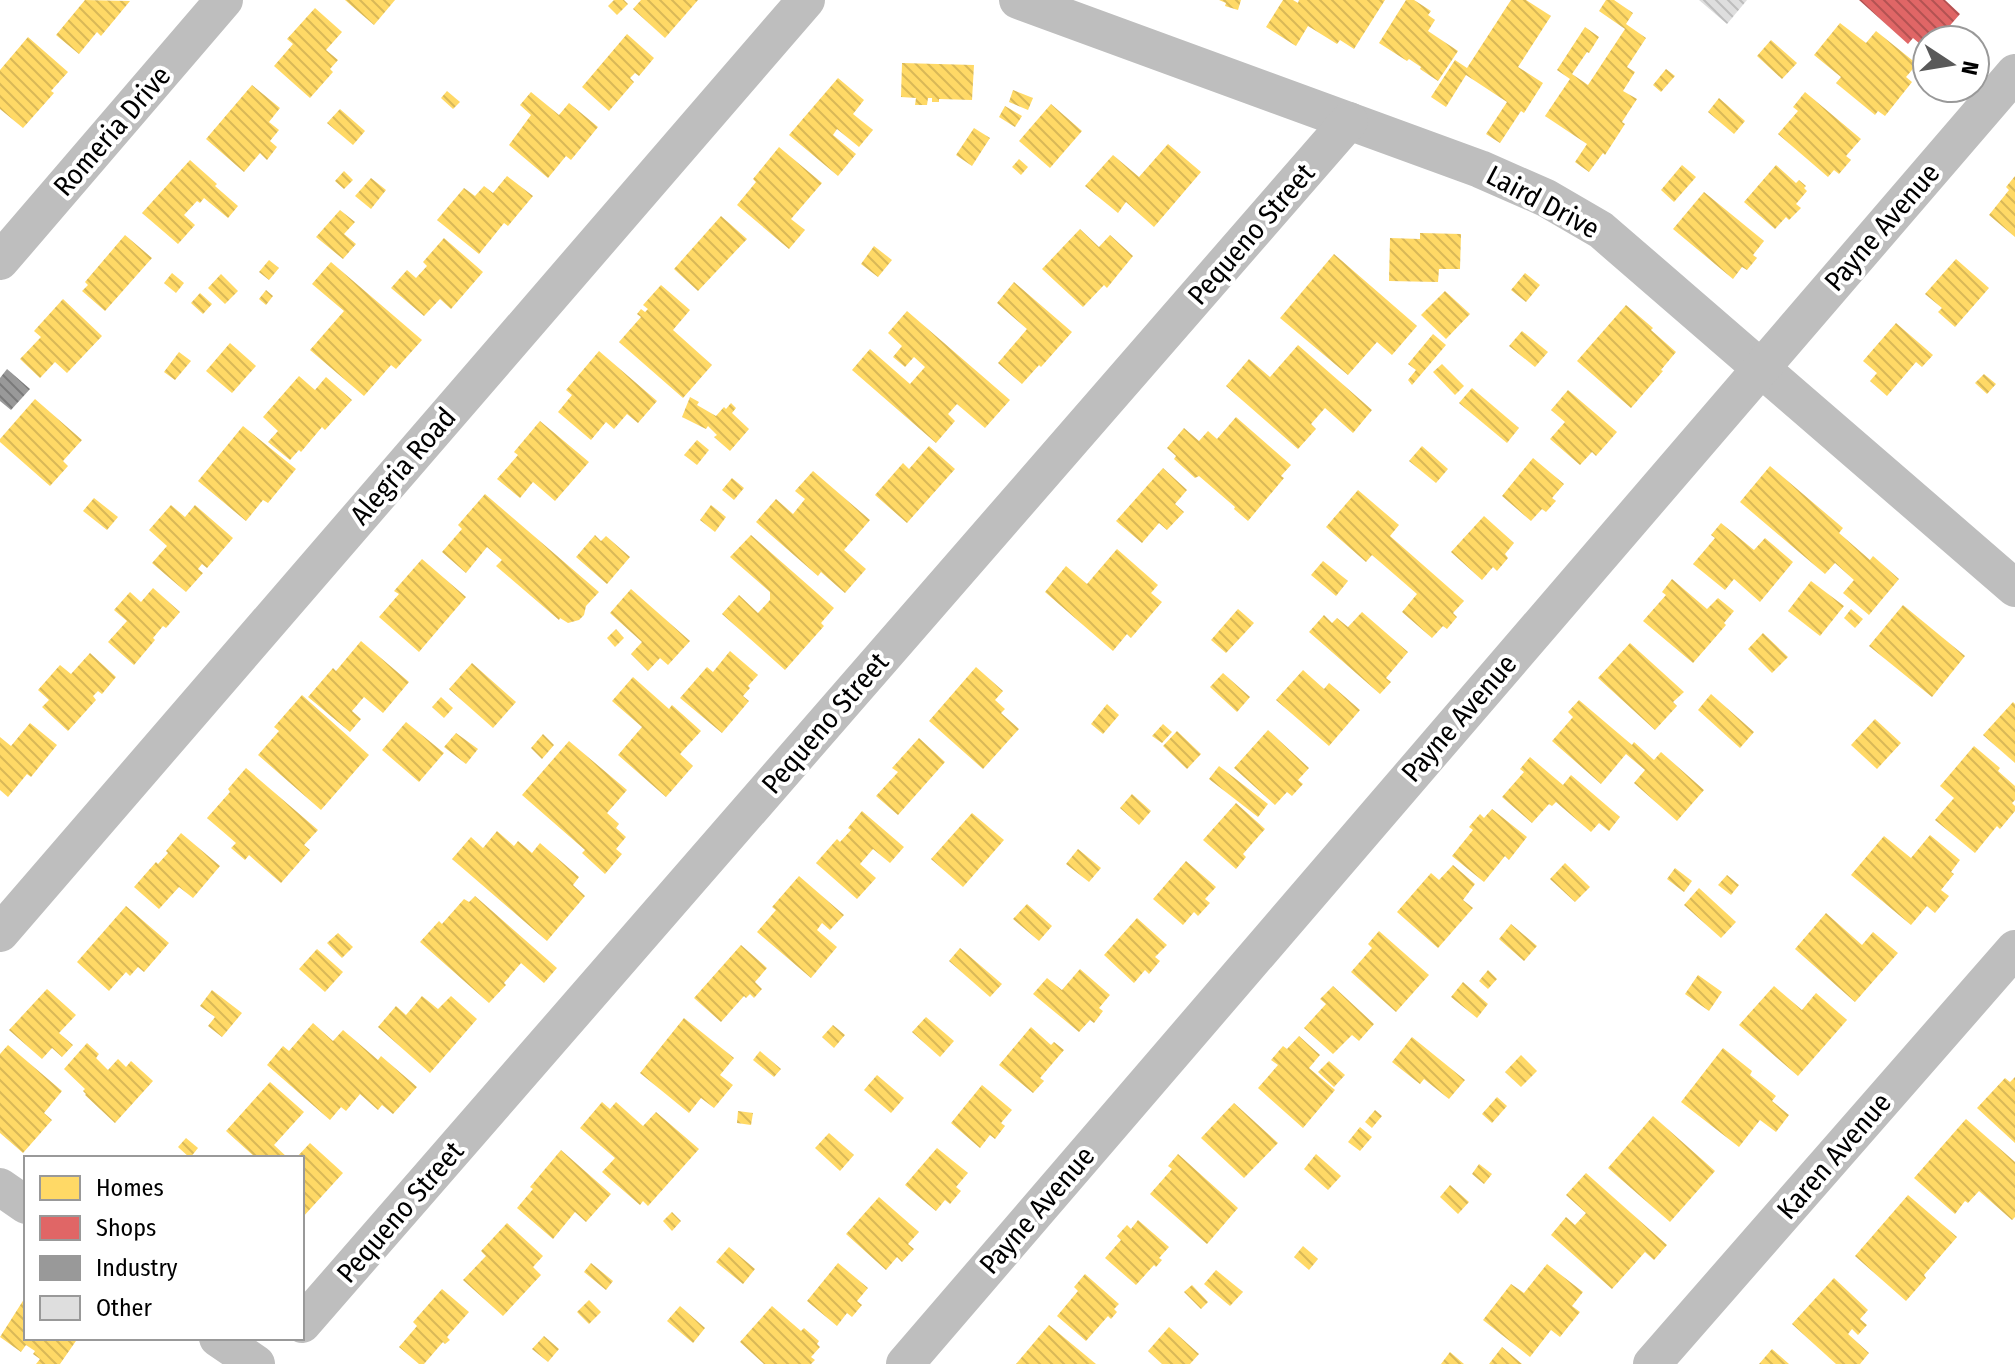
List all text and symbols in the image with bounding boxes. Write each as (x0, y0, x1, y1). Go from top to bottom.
north arrow (1911, 24, 1991, 104)
street label: Romeria Drive (47, 59, 177, 203)
text: N (1955, 59, 1985, 77)
street label: Pequeno Street (1181, 156, 1322, 311)
street label: Payne Avenue (1818, 156, 1946, 298)
street label: Laird Drive (1481, 159, 1605, 245)
street label: Alegria Road (343, 401, 463, 531)
street label: Pequeno Street (755, 645, 896, 800)
street label: Payne Avenue (1395, 647, 1523, 789)
street label: Karen Avenue (1770, 1086, 1898, 1226)
street label: Pequeno Street (330, 1134, 471, 1289)
street label: Payne Avenue (973, 1139, 1101, 1281)
legend (24, 1156, 304, 1340)
text: Homes (96, 1174, 164, 1202)
text: Shops (96, 1214, 156, 1242)
text: Industry (96, 1254, 178, 1282)
text: Other (96, 1294, 152, 1322)

